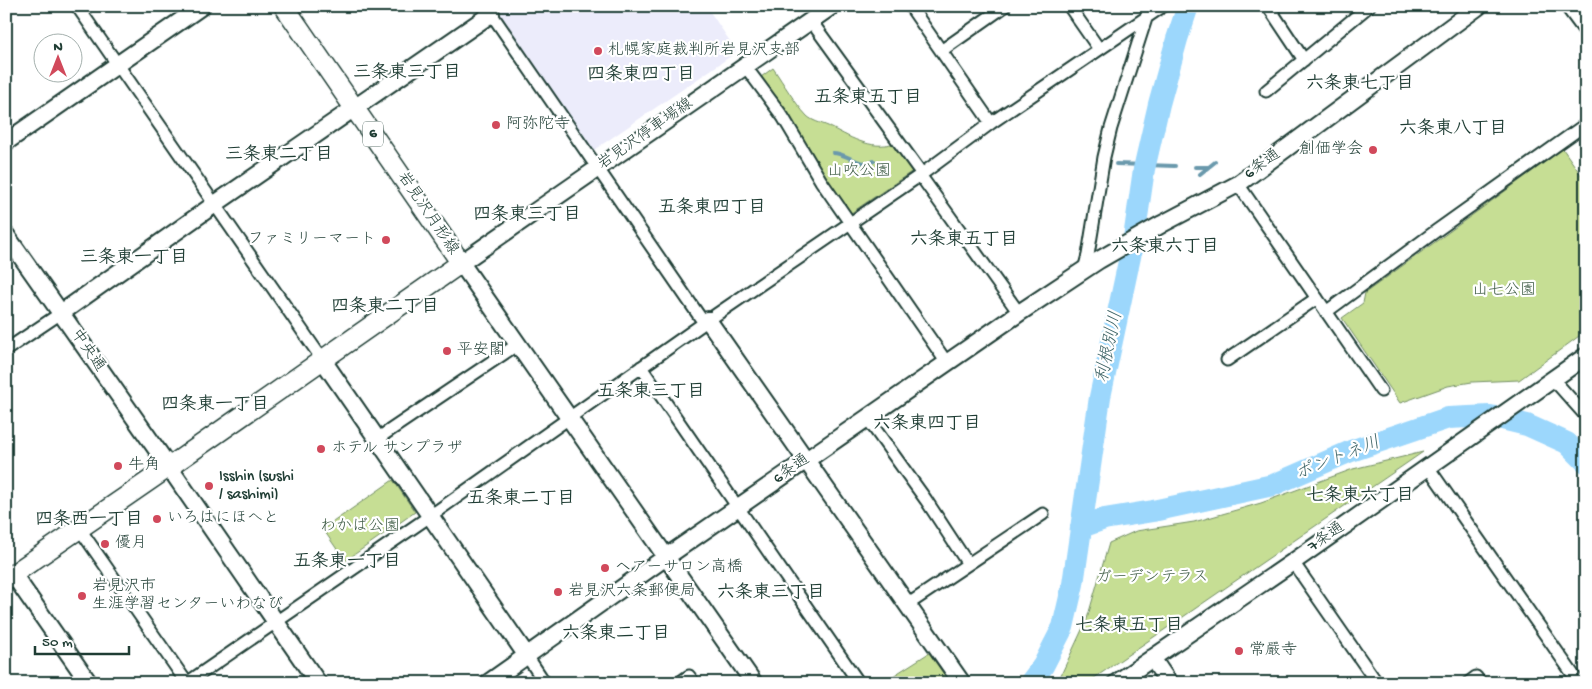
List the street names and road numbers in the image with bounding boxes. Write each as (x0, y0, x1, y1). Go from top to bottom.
street label: 岩見沢停車場線 (594, 93, 697, 175)
road number: 6 (363, 122, 383, 146)
street label: 6条通 (1241, 145, 1285, 184)
street label: 岩見沢月形線 (392, 168, 463, 259)
street label: 中央通 (65, 325, 109, 376)
street label: 6条通 (770, 450, 814, 489)
street label: 7条通 (1304, 518, 1349, 558)

